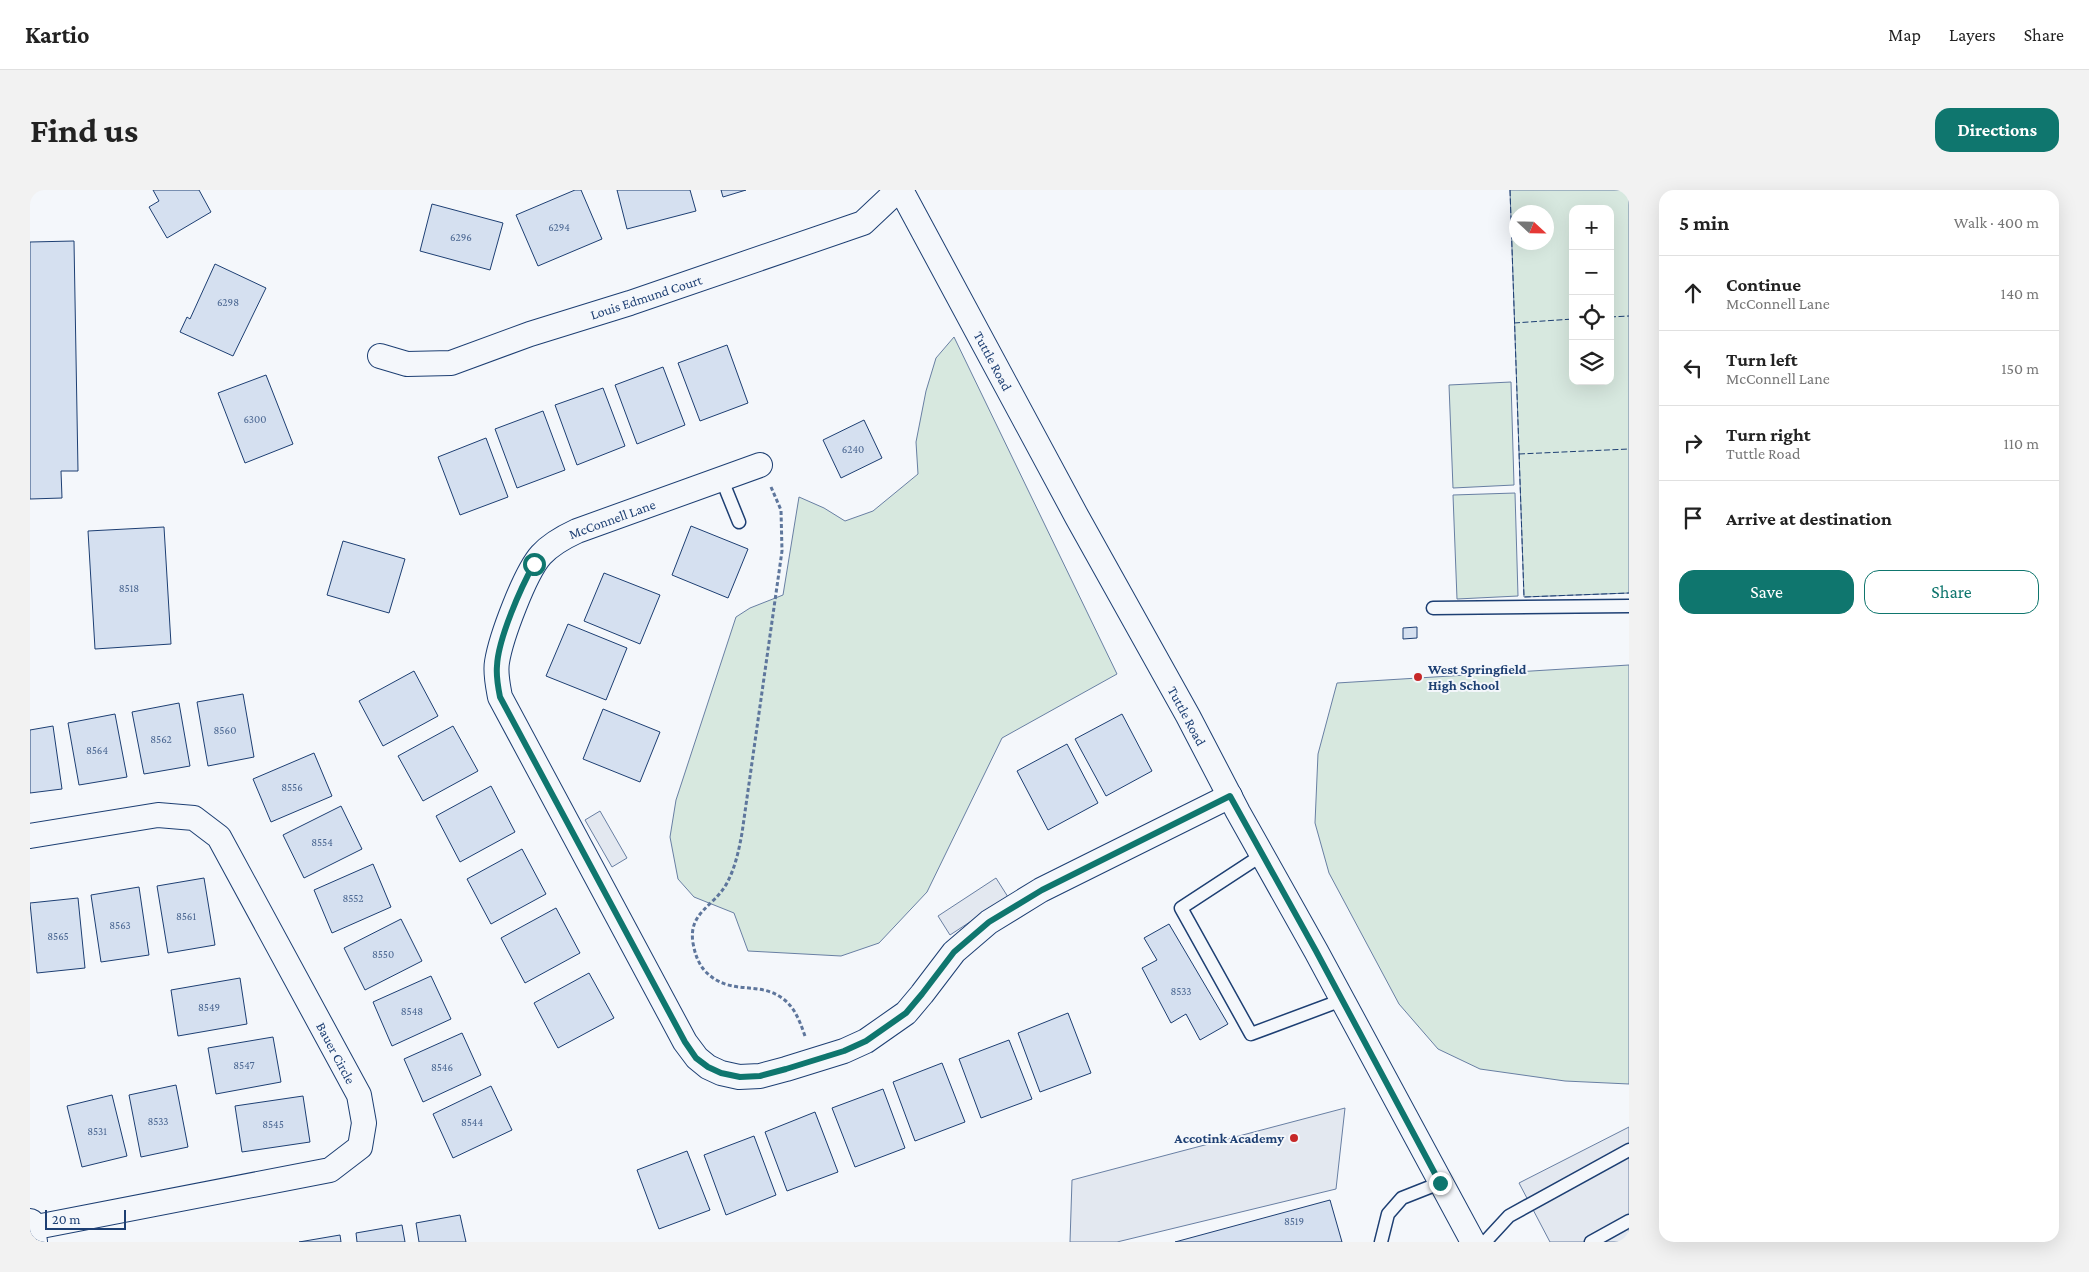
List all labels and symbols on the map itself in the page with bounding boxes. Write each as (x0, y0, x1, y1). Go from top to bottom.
north arrow (1509, 205, 1554, 250)
house number: 6294 (548, 221, 570, 233)
house number: 6296 (450, 231, 472, 243)
street label: Louis Edmund Court (588, 271, 704, 323)
house number: 6298 (217, 296, 239, 308)
street label: Tuttle Road (971, 329, 1016, 394)
house number: 6300 (244, 413, 266, 425)
house number: 6240 (842, 443, 864, 455)
street label: McConnell Lane (567, 496, 657, 542)
route start (523, 553, 546, 576)
house number: 8518 (119, 582, 139, 594)
place label: West Springfield High School (1427, 661, 1527, 693)
marker: West Springfield High School (1412, 671, 1424, 683)
street label: Tuttle Road (1165, 684, 1210, 749)
house number: 8560 (214, 724, 236, 736)
house number: 8562 (150, 733, 172, 745)
house number: 8564 (86, 744, 108, 756)
house number: 8556 (281, 781, 303, 793)
house number: 8554 (311, 836, 333, 848)
house number: 8552 (342, 892, 364, 904)
house number: 8561 (176, 910, 196, 922)
house number: 8563 (109, 919, 131, 931)
house number: 8565 (47, 930, 69, 942)
house number: 8550 (372, 948, 394, 960)
house number: 8533 (1170, 985, 1192, 997)
house number: 8549 (198, 1001, 220, 1013)
house number: 8548 (401, 1005, 423, 1017)
street label: Bauer Circle (313, 1019, 359, 1087)
house number: 8547 (233, 1059, 255, 1071)
house number: 8546 (431, 1061, 453, 1073)
house number: 8533 (147, 1115, 169, 1127)
house number: 8544 (461, 1116, 483, 1128)
house number: 8545 (262, 1118, 284, 1130)
house number: 8531 (87, 1125, 107, 1137)
place label: Accotink Academy (1173, 1130, 1284, 1146)
marker: Accotink Academy (1288, 1132, 1300, 1144)
route end (1429, 1172, 1452, 1195)
scale bar (45, 1207, 126, 1230)
house number: 8519 (1284, 1215, 1304, 1227)

